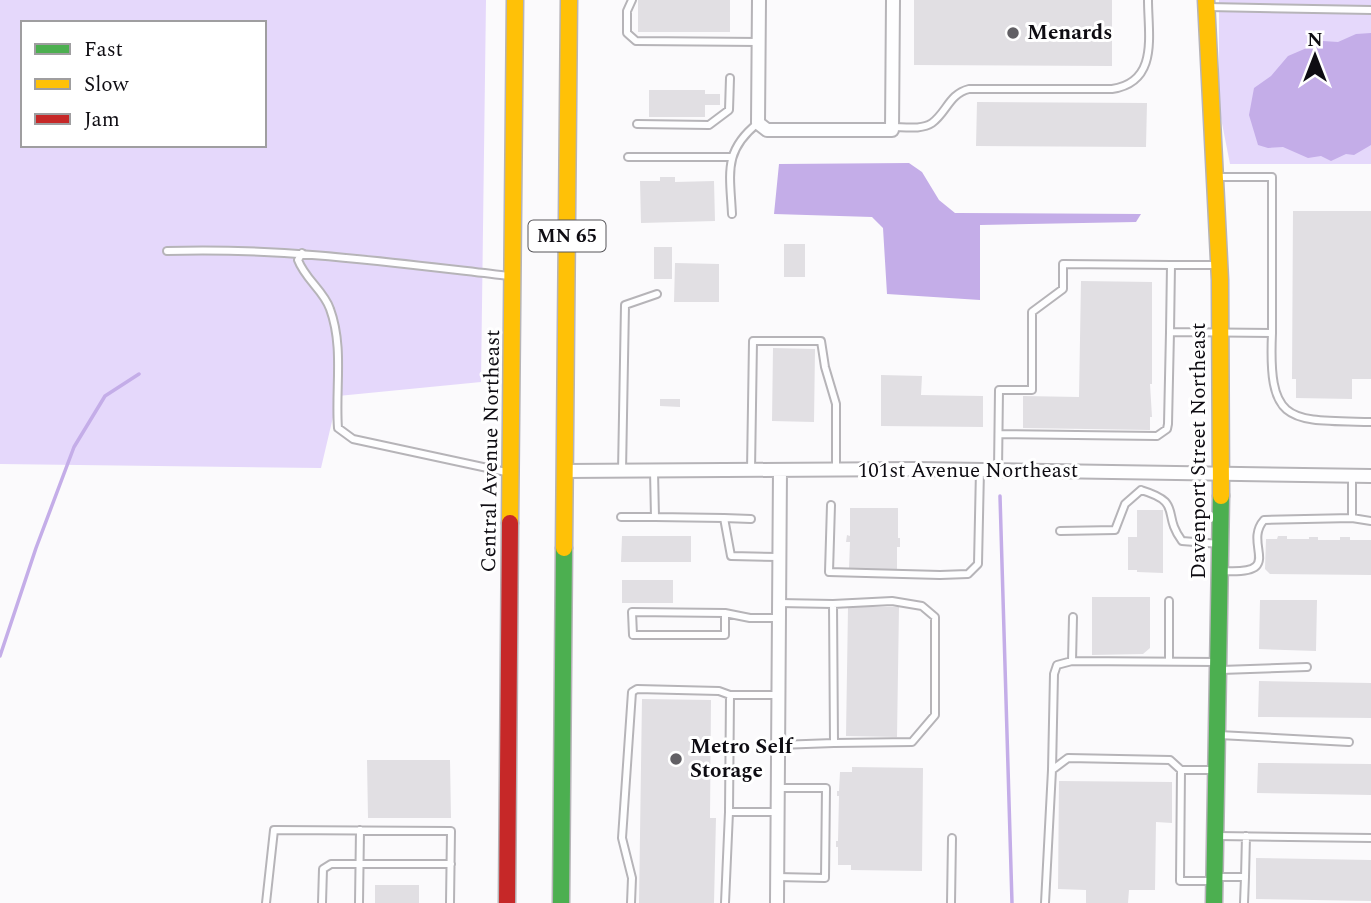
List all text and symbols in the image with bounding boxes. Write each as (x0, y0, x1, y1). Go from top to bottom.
place label: Menards (1027, 17, 1112, 49)
legend (21, 21, 266, 147)
north arrow (1280, 21, 1350, 91)
marker: Menards (1005, 25, 1021, 41)
text: N (1307, 26, 1323, 55)
text: Fast (84, 34, 123, 66)
text: Slow (84, 69, 130, 101)
text: Jam (84, 104, 120, 136)
road number: MN 65 (528, 220, 606, 252)
street label: Davenport Street Northeast (1183, 323, 1215, 579)
street label: Central Avenue Northeast (473, 329, 509, 573)
street label: 101st Avenue Northeast (858, 455, 1078, 487)
place label: Metro Self Storage (690, 731, 794, 787)
marker: Metro Self Storage (668, 751, 684, 767)

